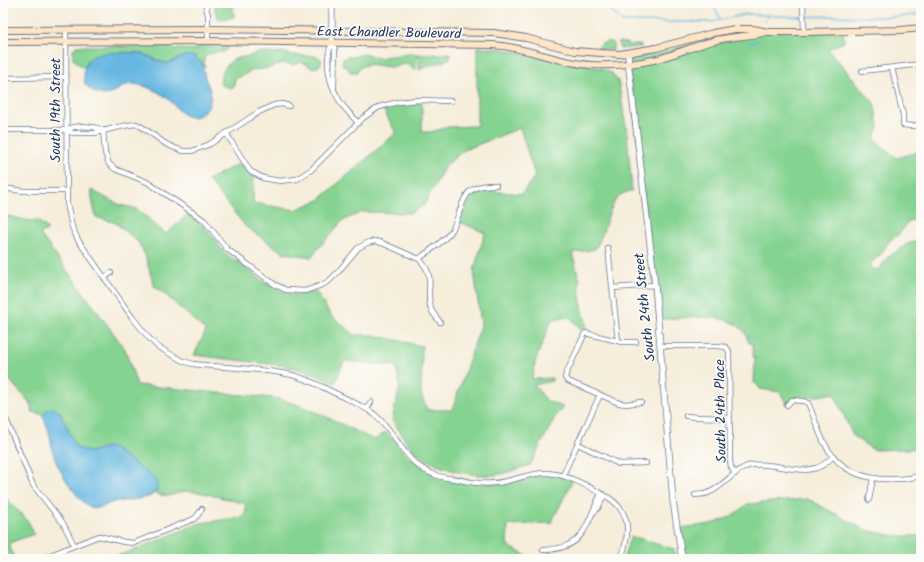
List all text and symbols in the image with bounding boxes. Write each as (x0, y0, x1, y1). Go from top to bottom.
street label: East Chandler Boulevard (317, 21, 462, 45)
street label: South 19th Street (45, 57, 67, 162)
street label: South 24th Street (628, 251, 662, 362)
street label: South 24th Place (709, 358, 733, 463)

